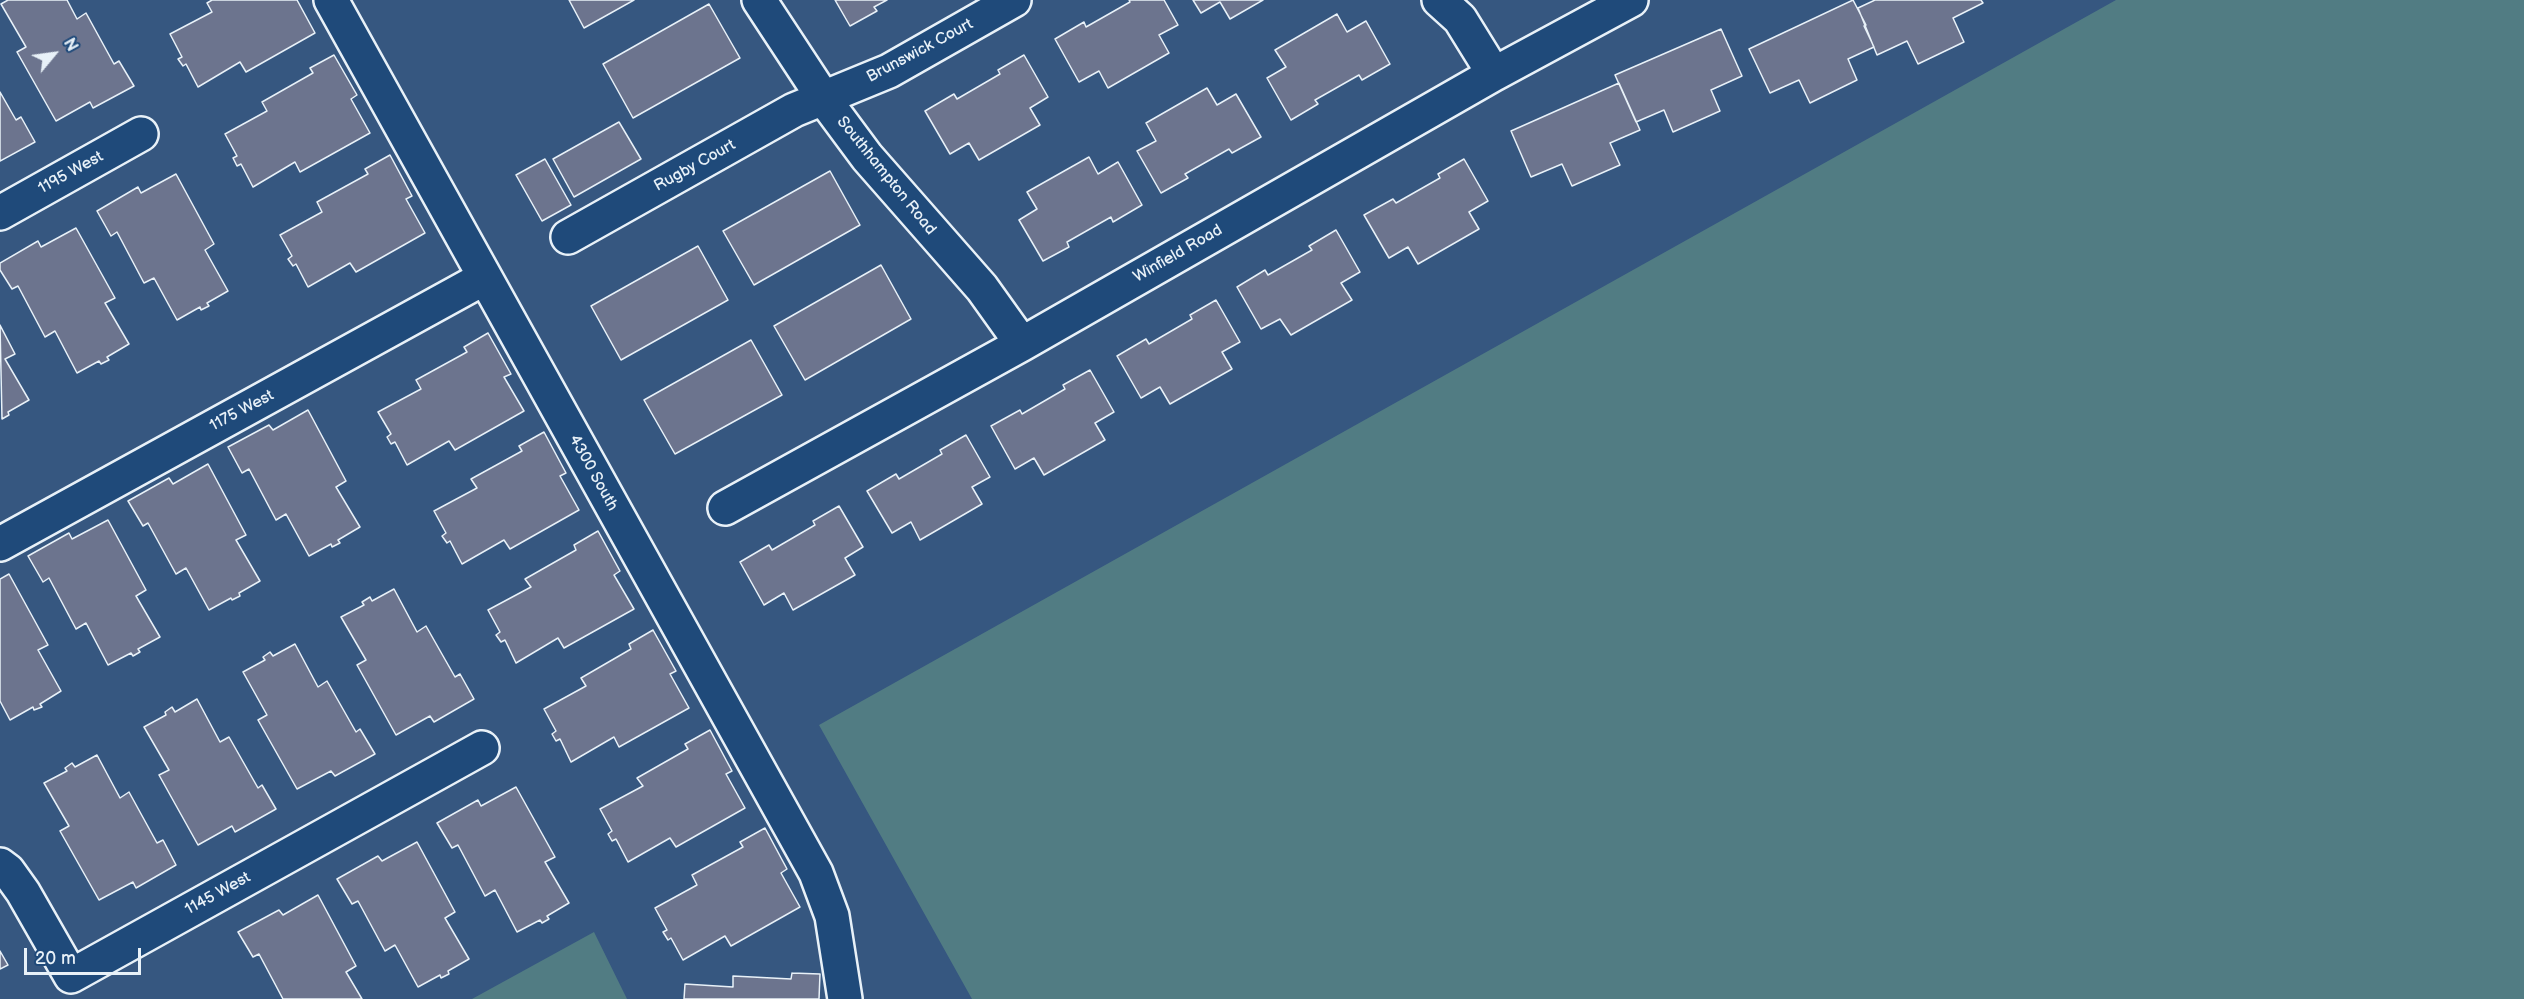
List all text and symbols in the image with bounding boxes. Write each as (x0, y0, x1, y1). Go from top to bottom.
street label: Brunswick Court (864, 15, 976, 87)
north arrow (24, 24, 84, 84)
text: N (59, 35, 81, 55)
street label: Southhampton Road (832, 113, 940, 239)
street label: Rugby Court (651, 136, 739, 196)
street label: 1195 West (35, 147, 107, 199)
street label: Winfield Road (1130, 221, 1226, 287)
street label: 1175 West (207, 386, 277, 436)
street label: 4300 South (564, 432, 622, 514)
street label: 1145 West (182, 868, 254, 920)
scale bar (27, 936, 144, 974)
text: 20 m (35, 948, 76, 969)

